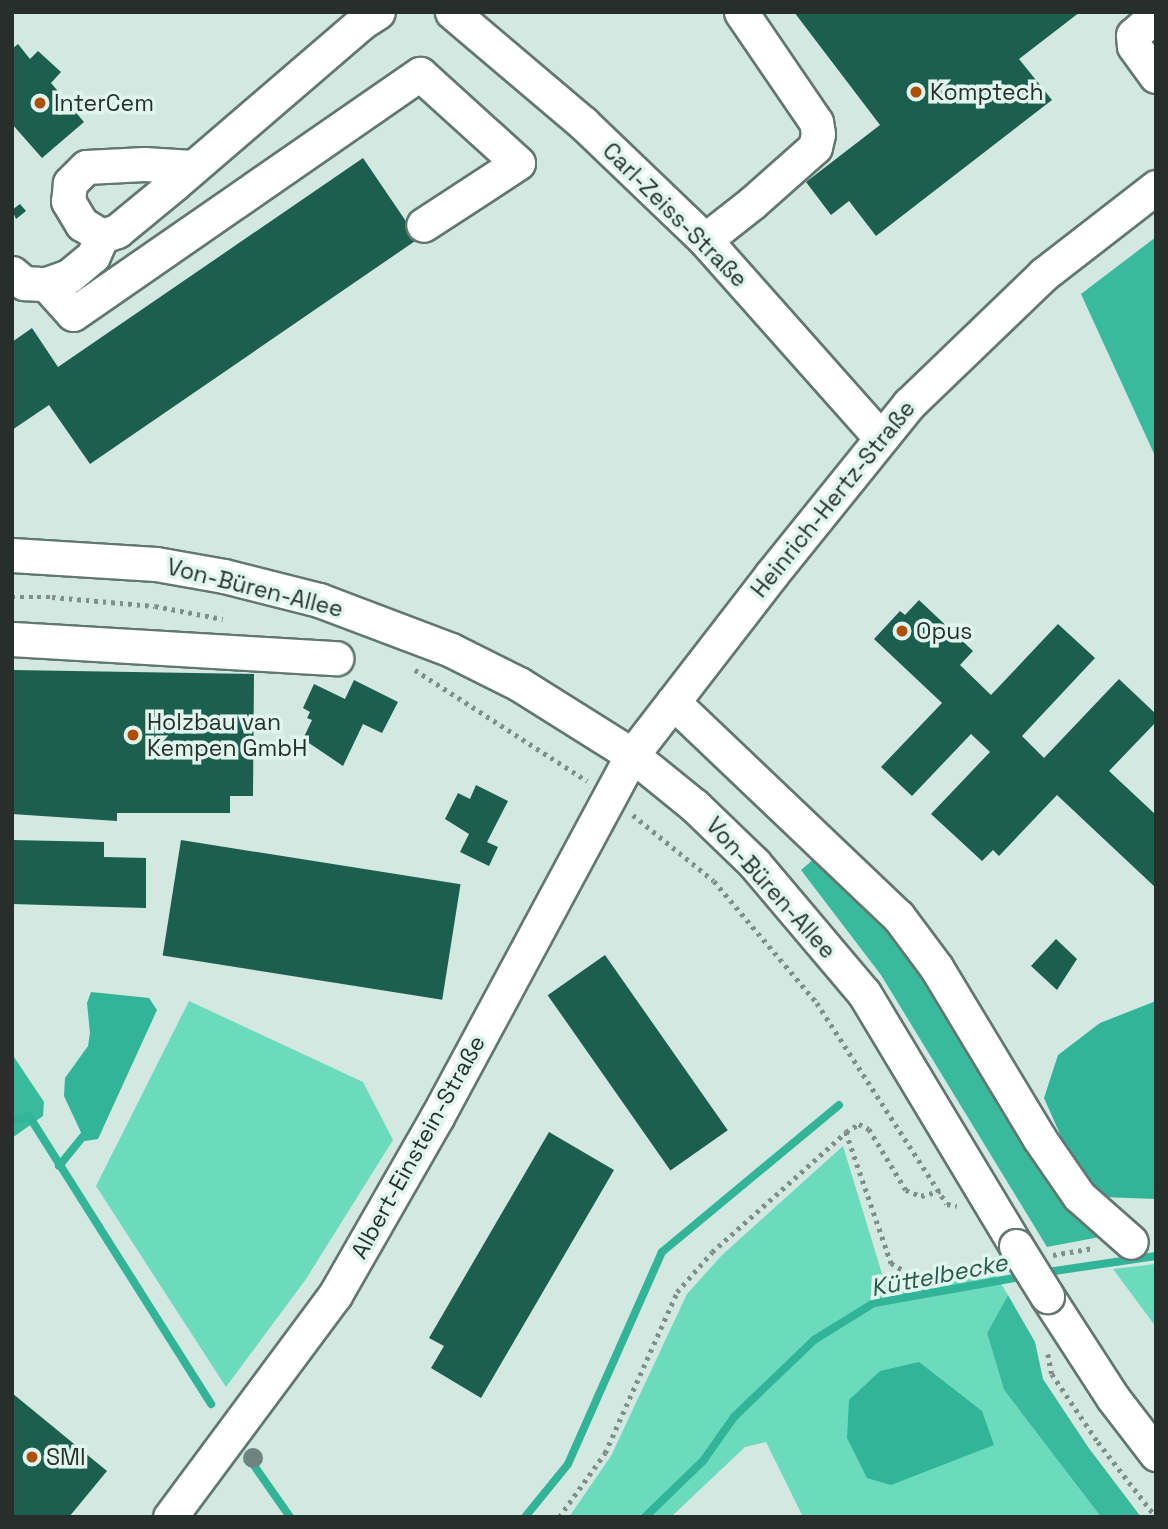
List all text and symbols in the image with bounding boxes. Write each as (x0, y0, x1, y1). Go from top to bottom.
place label: Komptech (930, 78, 1044, 106)
marker: Komptech (908, 84, 924, 100)
place label: InterCem (54, 89, 154, 117)
marker: InterCem (32, 95, 48, 111)
street label: Carl-Zeiss-Straße (597, 137, 753, 293)
street label: Heinrich-Hertz-Straße (745, 395, 921, 603)
street label: Von-Büren-Allee (164, 553, 346, 623)
place label: Opus (916, 617, 972, 645)
marker: Opus (894, 623, 910, 639)
place label: Holzbau van Kempen GmbH (147, 708, 307, 762)
marker: Holzbau van Kempen GmbH (125, 727, 141, 743)
street label: Von-Büren-Allee (700, 812, 842, 964)
street label: Albert-Einstein-Straße (345, 1031, 491, 1263)
water label: Küttelbecke (868, 1248, 1010, 1302)
place label: SMI (46, 1443, 86, 1471)
marker: SMI (24, 1449, 40, 1465)

